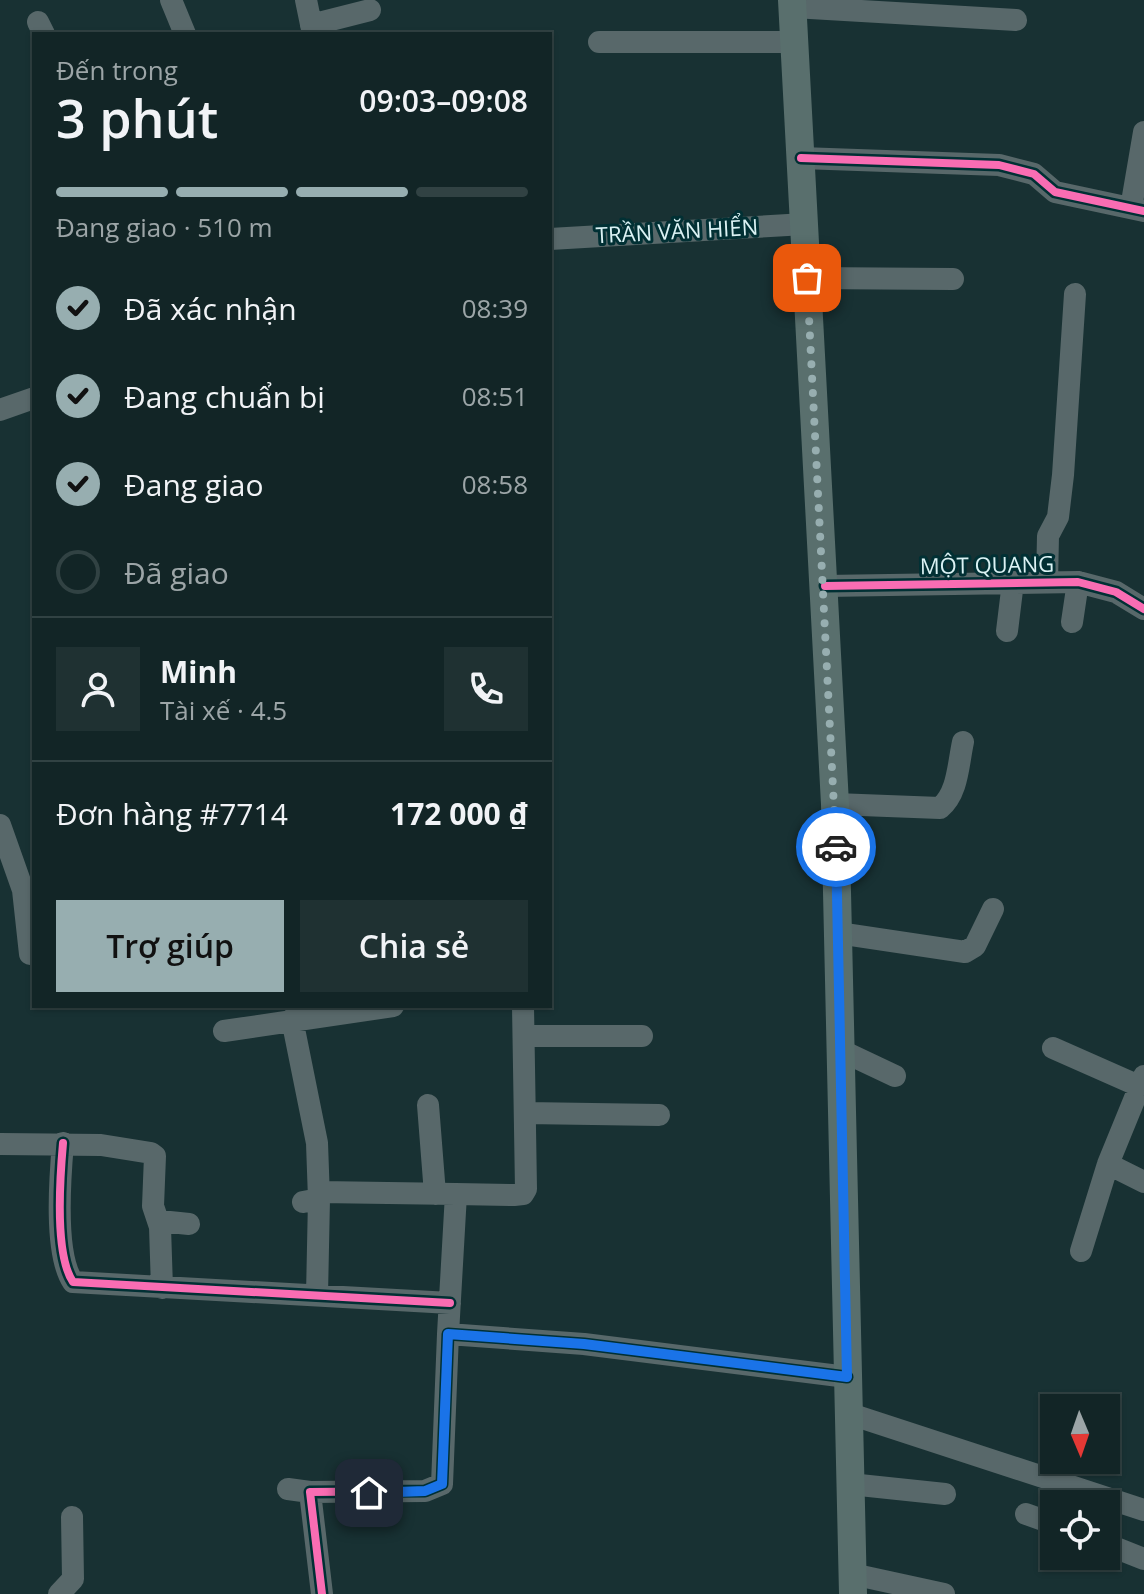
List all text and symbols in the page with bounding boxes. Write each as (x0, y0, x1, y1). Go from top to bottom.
text: Đến trong (56, 52, 178, 88)
text: 09:03–09:08 (359, 80, 528, 121)
text: 3 phút (56, 82, 218, 153)
text: Đang giao · 510 m (56, 209, 273, 245)
street label: TRẦN VĂN HIỂN (595, 211, 759, 249)
pin (773, 244, 841, 312)
icon: bag (785, 256, 829, 300)
icon: check (56, 286, 100, 330)
text: Đã xác nhận (124, 288, 297, 329)
text: 08:39 (462, 290, 528, 326)
icon: check (56, 374, 100, 418)
text: Đang chuẩn bị (124, 376, 325, 417)
text: 08:51 (462, 378, 528, 414)
icon: check (56, 462, 100, 506)
text: Đang giao (124, 464, 264, 505)
text: 08:58 (462, 466, 528, 502)
street label: MỘT QUANG (920, 548, 1054, 580)
text: Đã giao (124, 552, 229, 593)
button: person (56, 647, 140, 731)
button: phone (444, 647, 528, 731)
text: Minh (160, 651, 237, 692)
text: Tài xế · 4.5 (160, 692, 287, 728)
text: Đơn hàng #7714 (56, 793, 288, 834)
text: 172 000 ₫ (390, 793, 528, 834)
courier (796, 807, 876, 887)
icon: car (814, 825, 858, 869)
button: Trợ giúp (56, 900, 284, 992)
button: Chia sẻ (300, 900, 528, 992)
north arrow (1040, 1394, 1120, 1474)
map controls (1040, 1394, 1120, 1570)
pin (335, 1459, 403, 1527)
icon: home (347, 1471, 391, 1515)
button: locate (1040, 1490, 1120, 1570)

